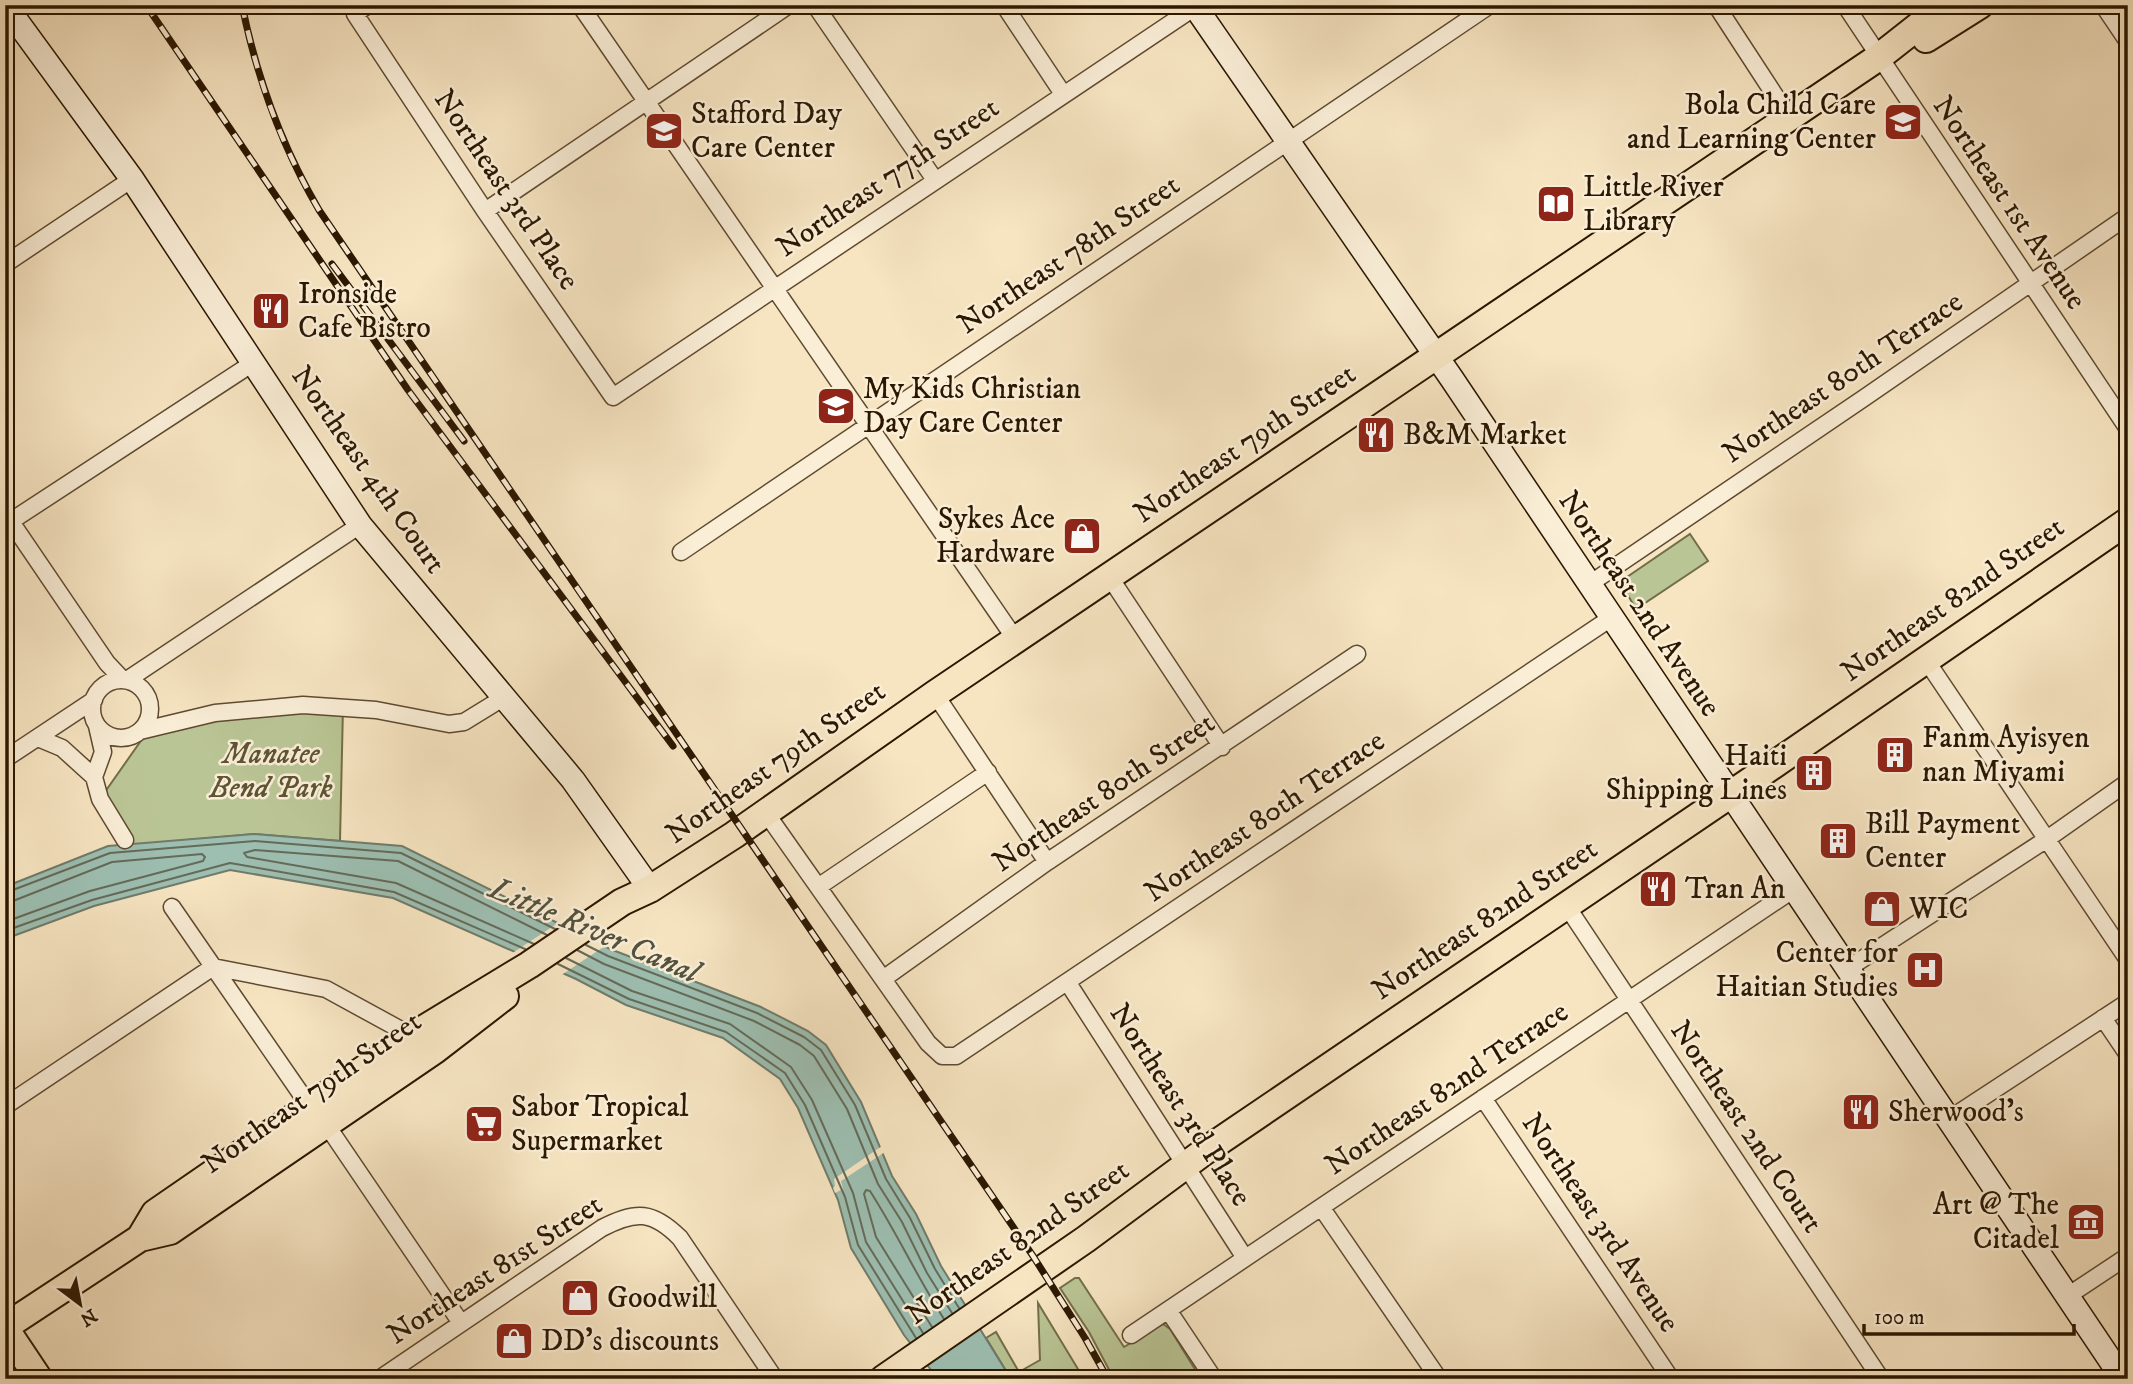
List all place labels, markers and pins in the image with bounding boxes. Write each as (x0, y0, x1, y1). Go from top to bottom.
place label: Bola Child Care and Learning Center (1627, 87, 1876, 158)
place label: Stafford Day Care Center (691, 96, 843, 167)
school or university icon: Bola Child Care and Learning Center (1882, 101, 1924, 143)
school or university icon: Stafford Day Care Center (643, 110, 685, 152)
place label: Little River Library (1583, 169, 1724, 240)
library icon: Little River Library (1535, 183, 1577, 225)
place label: Ironside Cafe Bistro (298, 276, 431, 347)
restaurant icon: Ironside Cafe Bistro (250, 290, 292, 332)
place label: My Kids Christian Day Care Center (863, 371, 1081, 442)
school or university icon: My Kids Christian Day Care Center (815, 385, 857, 427)
restaurant icon: B&M Market (1355, 414, 1397, 456)
place label: B&M Market (1403, 417, 1567, 454)
place label: Sykes Ace Hardware (936, 501, 1055, 572)
shop icon: Sykes Ace Hardware (1061, 515, 1103, 557)
place label: Fanm Ayisyen nan Miyami (1922, 720, 2090, 791)
building icon: Fanm Ayisyen nan Miyami (1874, 734, 1916, 776)
place label: Haiti Shipping Lines (1606, 738, 1787, 809)
building icon: Haiti Shipping Lines (1793, 752, 1835, 794)
place label: Bill Payment Center (1865, 806, 2020, 877)
building icon: Bill Payment Center (1817, 820, 1859, 862)
restaurant icon: Tran An (1637, 868, 1679, 910)
place label: Tran An (1685, 871, 1786, 908)
shop icon: WIC (1861, 888, 1903, 930)
place label: WIC (1908, 891, 1968, 928)
place label: Center for Haitian Studies (1715, 935, 1898, 1006)
hospital icon: Center for Haitian Studies (1904, 949, 1946, 991)
place label: Sabor Tropical Supermarket (511, 1089, 688, 1160)
restaurant icon: Sherwood's (1840, 1091, 1882, 1133)
place label: Sherwood's (1888, 1094, 2024, 1131)
supermarket icon: Sabor Tropical Supermarket (463, 1103, 505, 1145)
place label: Art @ The Citadel (1933, 1187, 2059, 1258)
museum icon: Art @ The Citadel (2065, 1201, 2107, 1243)
shop icon: Goodwill (559, 1277, 601, 1319)
place label: Goodwill (607, 1280, 717, 1317)
shop icon: DD's discounts (493, 1320, 535, 1362)
place label: DD's discounts (541, 1323, 719, 1360)

